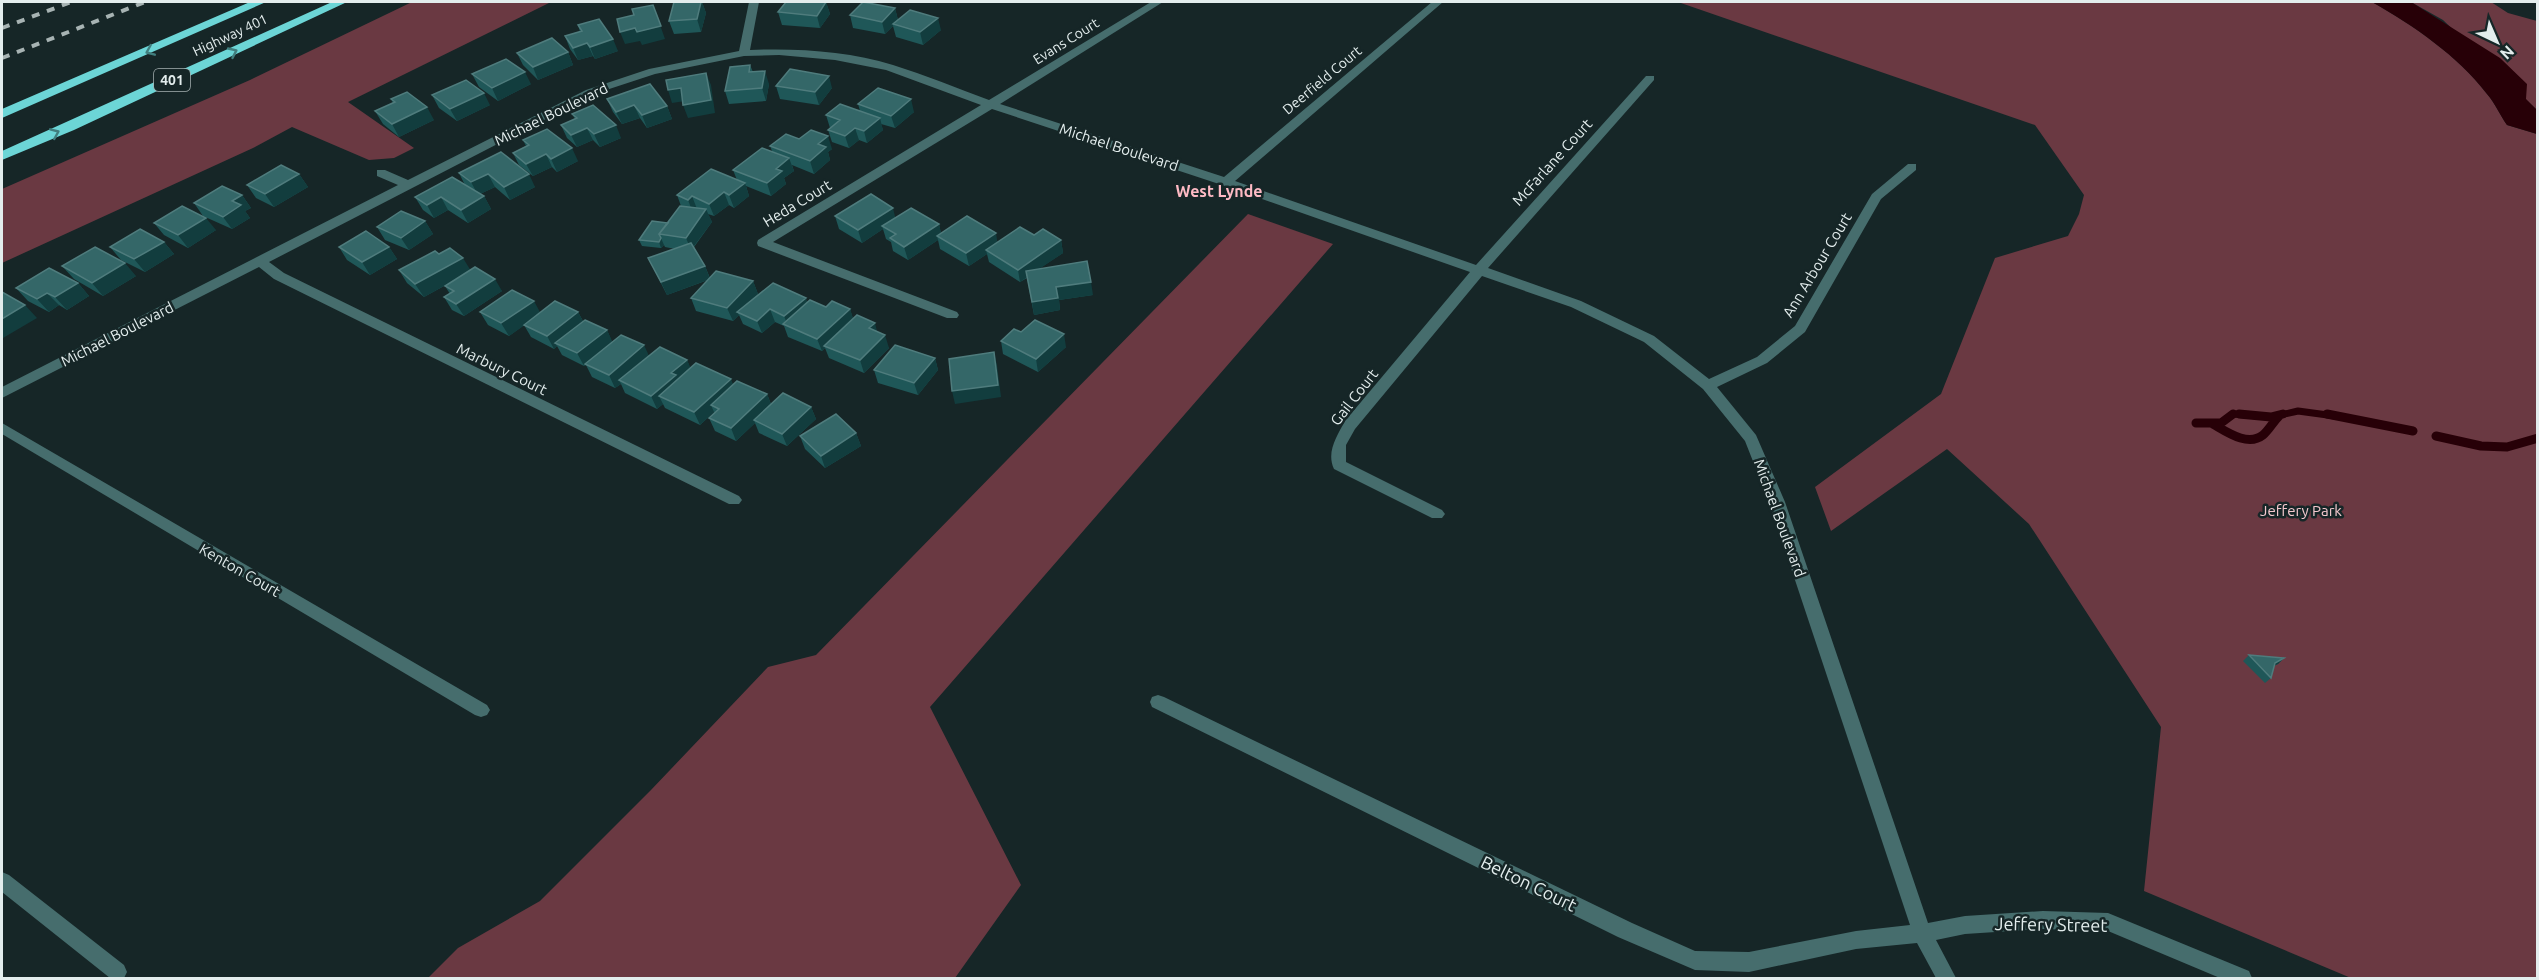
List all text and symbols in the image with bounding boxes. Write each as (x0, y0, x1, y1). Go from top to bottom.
street label: Highway 401 (190, 11, 270, 59)
north arrow (2467, 12, 2527, 72)
street label: Evans Court (1030, 14, 1102, 68)
street label: Deerfield Court (1279, 42, 1365, 118)
text: N (2497, 42, 2518, 63)
one-way arrow (145, 44, 156, 56)
one-way arrow (226, 47, 237, 59)
road number: 401 (154, 69, 190, 91)
street label: Michael Boulevard (491, 79, 611, 149)
street label: McFarlane Court (1509, 115, 1595, 209)
street label: Michael Boulevard (1057, 120, 1181, 174)
one-way arrow (49, 128, 60, 140)
street label: Heda Court (760, 176, 834, 230)
district label: West Lynde (1176, 182, 1262, 200)
street label: Ann Arbour Court (1779, 209, 1855, 320)
street label: Michael Boulevard (58, 298, 176, 370)
street label: Marbury Court (454, 340, 550, 398)
street label: Gail Court (1327, 365, 1381, 429)
street label: Michael Boulevard (1751, 457, 1809, 579)
park label: Jeffery Park (2260, 502, 2342, 519)
street label: Kenton Court (197, 540, 284, 600)
street label: Belton Court (1478, 851, 1580, 915)
street label: Jeffery Street (1994, 913, 2108, 935)

